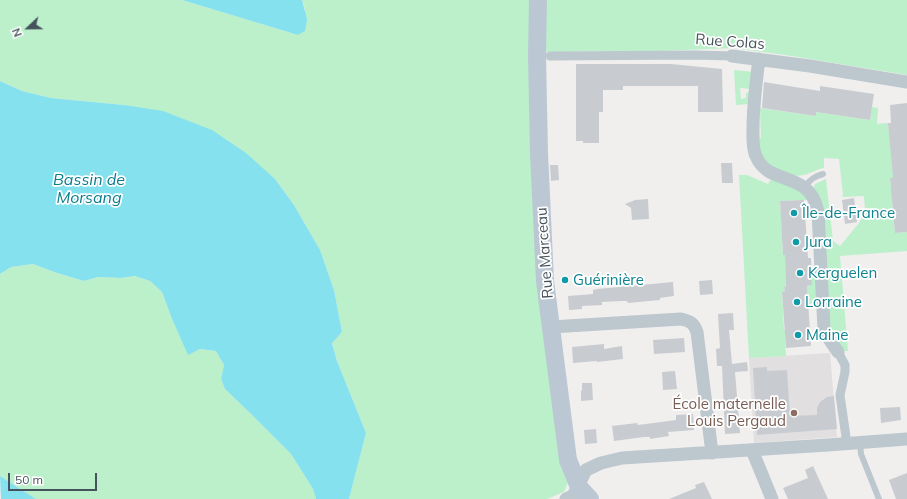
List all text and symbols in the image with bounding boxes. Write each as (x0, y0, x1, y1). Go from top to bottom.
north arrow (8, 8, 48, 48)
text: N (9, 26, 25, 39)
street label: Rue Colas (695, 31, 765, 53)
water label: Bassin de Morsang (53, 170, 125, 208)
place label: Île-de-France (802, 204, 895, 222)
street label: Rue Marceau (533, 207, 557, 299)
marker: Île-de-France (789, 208, 799, 218)
place label: Jura (804, 233, 832, 251)
marker: Jura (791, 237, 801, 247)
place label: Kerguelen (808, 264, 877, 282)
marker: Kerguelen (795, 268, 805, 278)
place label: Guérinière (573, 271, 644, 289)
marker: Guérinière (560, 275, 570, 285)
place label: Lorraine (805, 293, 862, 311)
marker: Lorraine (792, 297, 802, 307)
place label: Maine (806, 326, 848, 344)
marker: Maine (793, 330, 803, 340)
place label: École maternelle Louis Pergaud (673, 395, 786, 430)
marker: École maternelle Louis Pergaud (789, 408, 799, 418)
scale bar (10, 465, 99, 491)
text: 50 m (15, 472, 43, 487)

